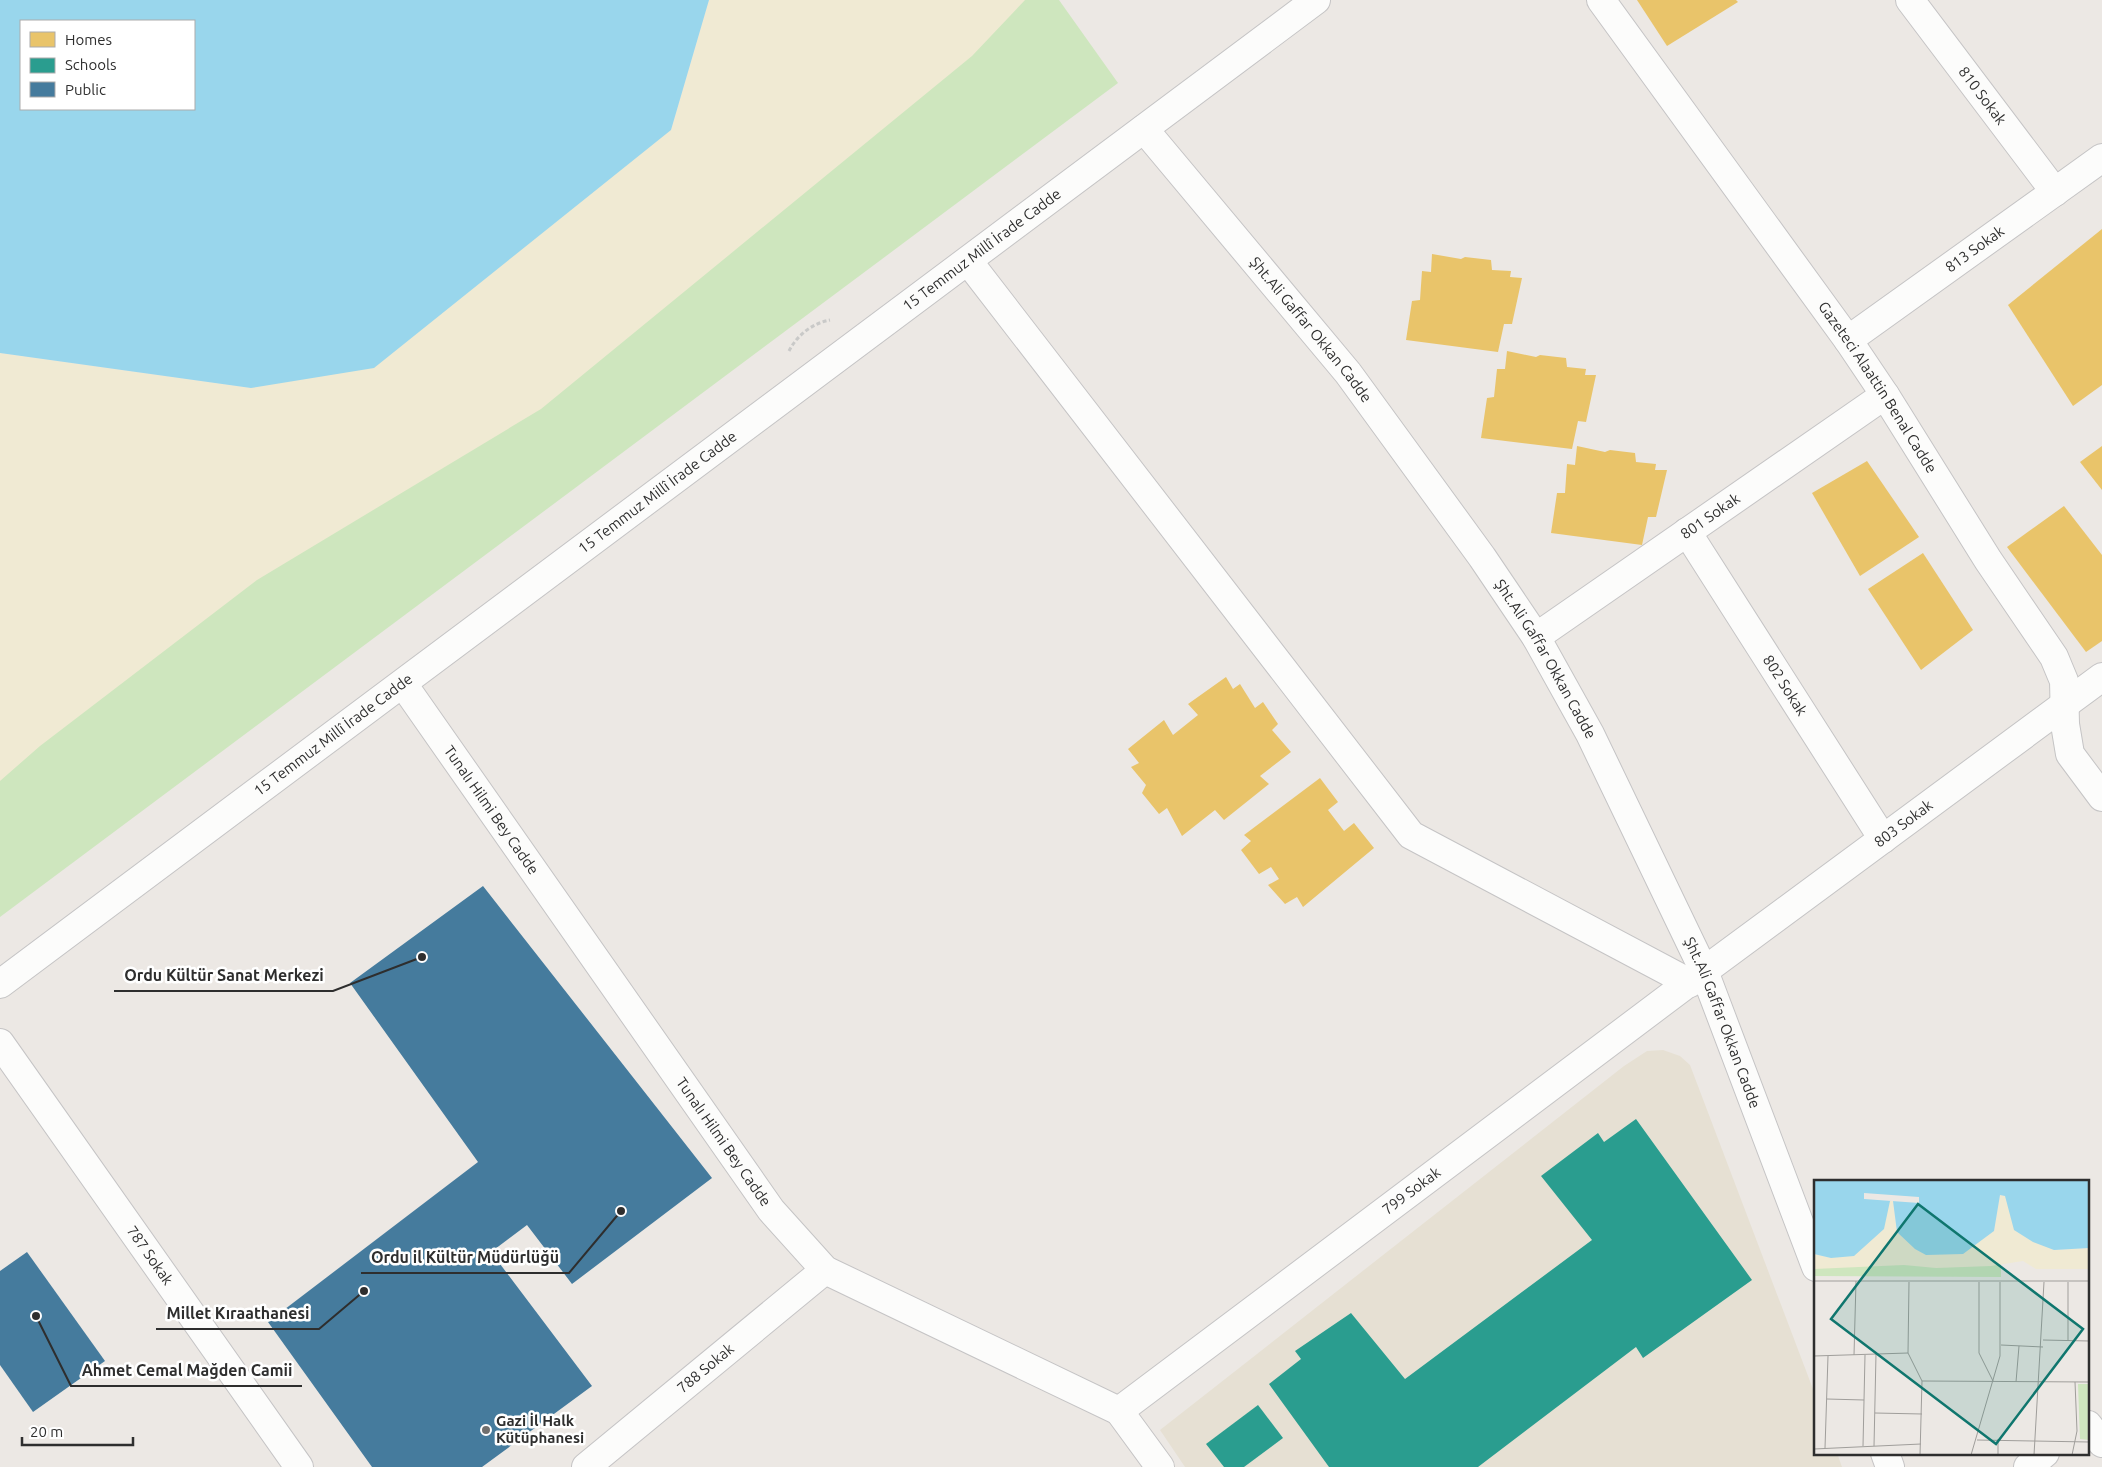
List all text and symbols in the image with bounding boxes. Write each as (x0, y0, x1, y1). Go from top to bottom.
legend (20, 20, 195, 110)
text: Homes (65, 31, 112, 48)
text: Schools (65, 56, 116, 73)
street label: 810 Sokak (1955, 63, 2010, 128)
text: Public (65, 81, 106, 98)
street label: 15 Temmuz Millî İrade Cadde (899, 185, 1064, 314)
street label: 813 Sokak (1942, 222, 2008, 276)
street label: Şht.Ali Gaffar Okkan Cadde (1247, 253, 1375, 405)
street label: Gazeteci Alaattin Benal Cadde (1815, 298, 1941, 476)
street label: 15 Temmuz Millî İrade Cadde (575, 427, 740, 557)
street label: 801 Sokak (1677, 489, 1743, 542)
street label: Şht.Ali Gaffar Okkan Cadde (1492, 576, 1600, 741)
street label: 802 Sokak (1760, 652, 1811, 719)
street label: 15 Temmuz Millî İrade Cadde (250, 670, 415, 799)
street label: Tunalı Hilmi Bey Cadde (441, 742, 543, 878)
street label: 803 Sokak (1871, 796, 1936, 850)
street label: Şht.Ali Gaffar Okkan Cadde (1681, 934, 1764, 1111)
callout: Ordu Kültür Sanat Merkezi (114, 960, 333, 991)
text: Ordu Kültür Sanat Merkezi (124, 966, 324, 984)
street label: Tunalı Hilmi Bey Cadde (673, 1074, 775, 1209)
street label: 799 Sokak (1379, 1163, 1444, 1218)
inset map (1814, 1180, 2090, 1454)
street label: 787 Sokak (124, 1222, 177, 1288)
callout: Ordu il Kültür Müdürlüğü (361, 1242, 569, 1273)
text: Ordu il Kültür Müdürlüğü (371, 1248, 559, 1266)
callout: Millet Kıraathanesi (156, 1298, 319, 1329)
text: Millet Kıraathanesi (167, 1304, 309, 1322)
street label: 788 Sokak (674, 1339, 737, 1396)
callout: Ahmet Cemal Mağden Camii (71, 1355, 302, 1386)
text: Ahmet Cemal Mağden Camii (82, 1361, 292, 1379)
place label: Gazi İl Halk Kütüphanesi (496, 1412, 584, 1446)
scale bar (22, 1414, 134, 1446)
text: 20 m (30, 1423, 63, 1440)
marker: Gazi İl Halk Kütüphanesi (480, 1424, 492, 1436)

